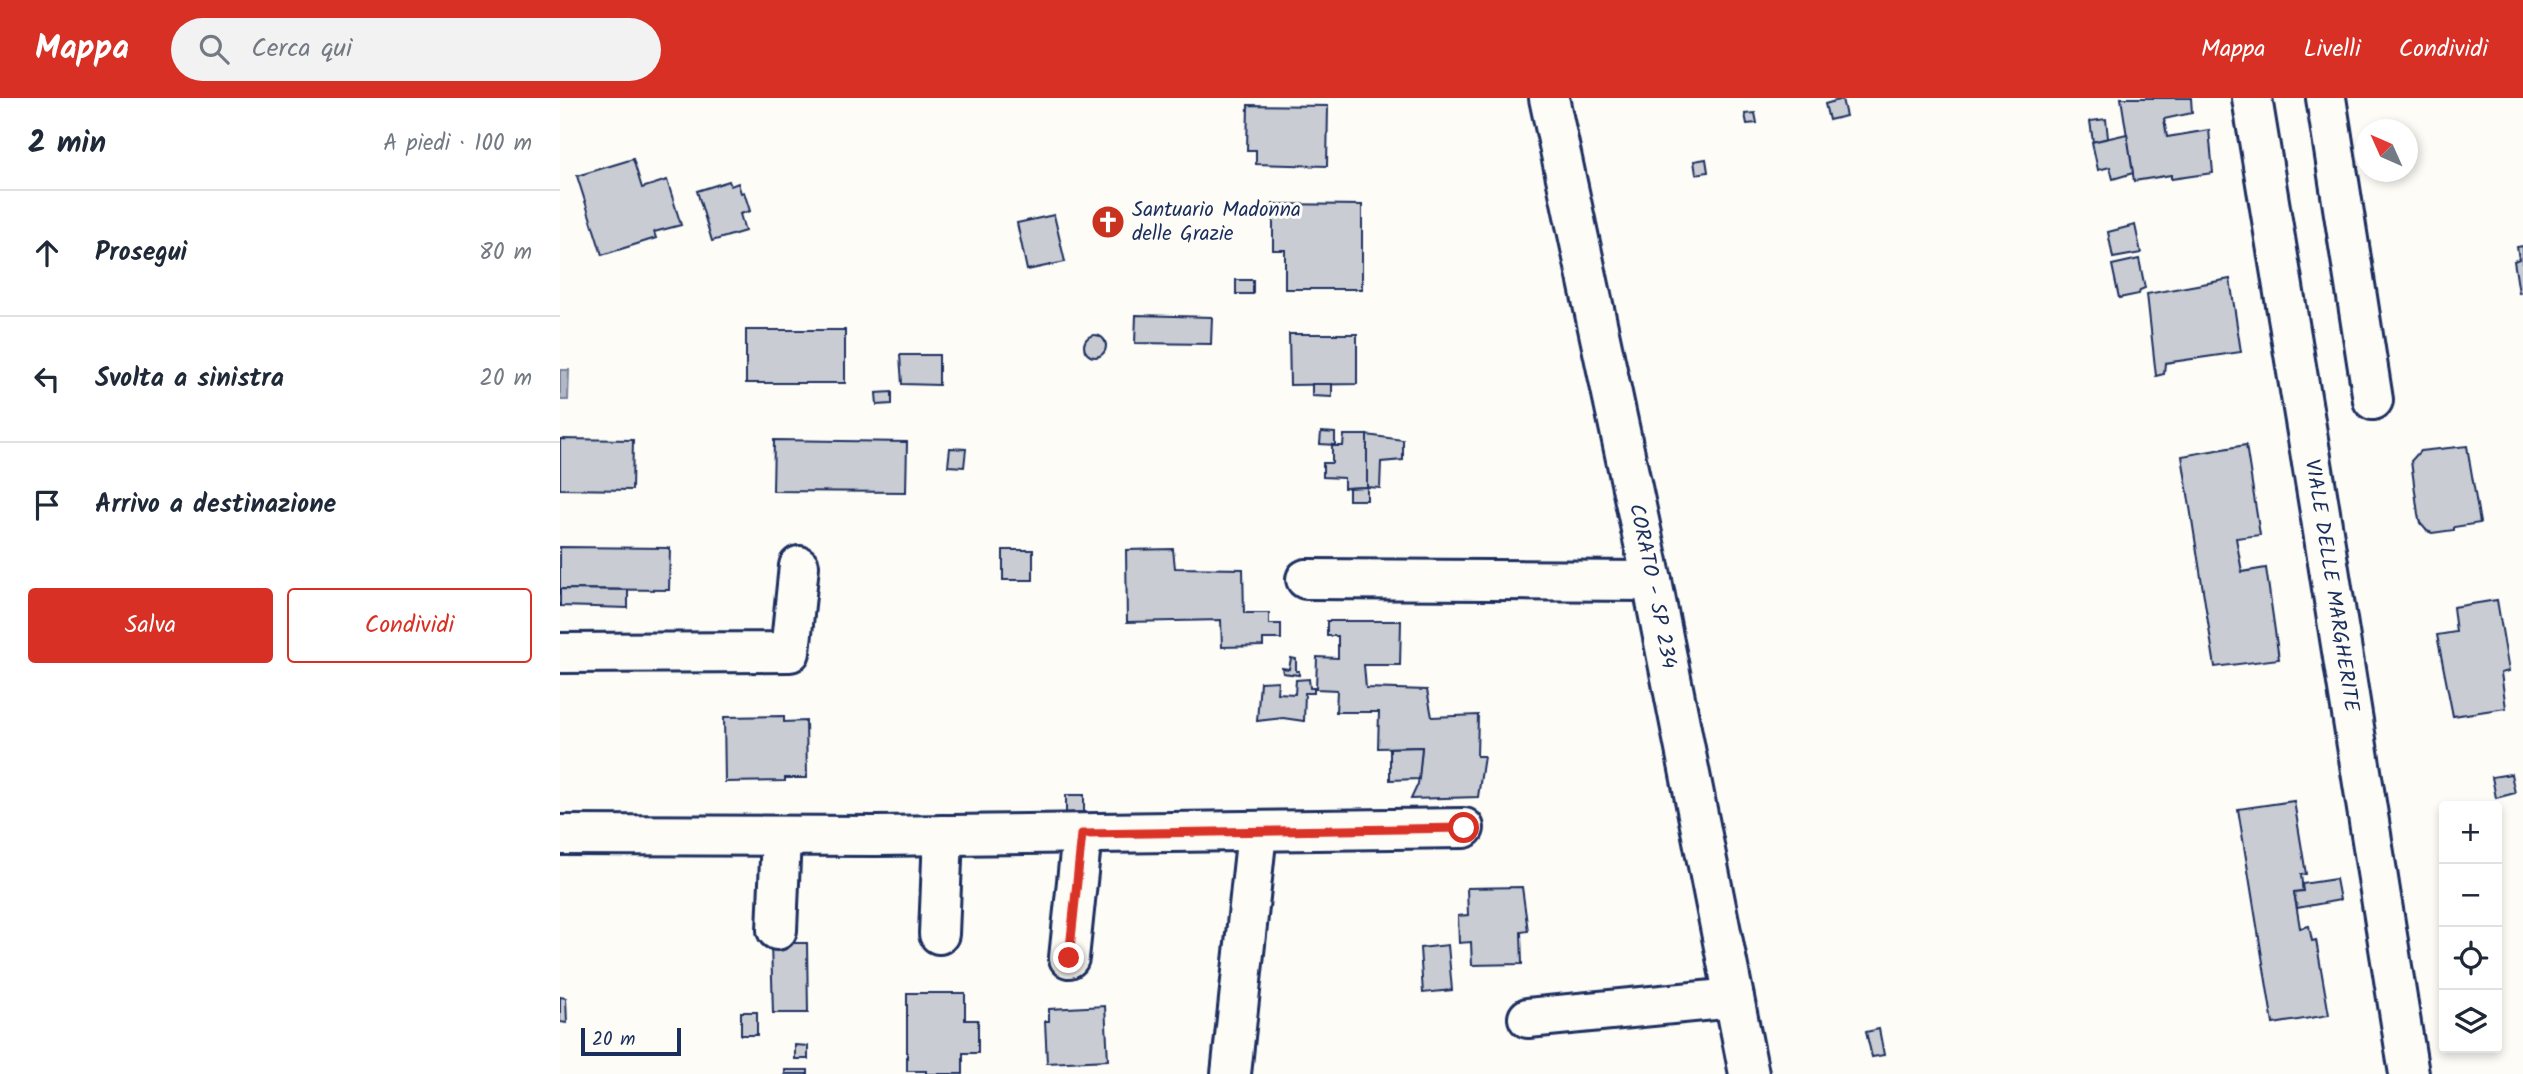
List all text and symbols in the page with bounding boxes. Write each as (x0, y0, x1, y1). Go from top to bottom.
search box (171, 18, 661, 81)
text: Mappa (35, 23, 129, 76)
text: Cerca qui (251, 28, 352, 70)
icon: search (195, 30, 233, 68)
text: Mappa (2201, 30, 2266, 69)
text: Livelli (2304, 30, 2361, 69)
text: Condividi (2399, 30, 2488, 69)
north arrow (2355, 119, 2418, 182)
text: 2 min (28, 120, 106, 168)
text: A piedi · 100 m (383, 126, 532, 162)
place label: Santuario Madonna delle Grazie (1132, 194, 1301, 251)
church icon: Santuario Madonna delle Grazie (1089, 203, 1127, 241)
text: Prosegui (95, 232, 187, 274)
icon: ahead (28, 234, 66, 272)
text: 80 m (479, 235, 532, 271)
text: Svolta a sinistra (95, 358, 284, 400)
icon: left (28, 360, 66, 398)
text: 20 m (480, 361, 532, 397)
street label: VIALE DELLE MARGHERITE (2295, 457, 2368, 715)
text: Arrivo a destinazione (95, 484, 336, 526)
icon: arrive (28, 486, 66, 524)
street label: CORATO - SP 234 (1619, 500, 1685, 672)
button: Salva (28, 588, 273, 663)
button: Condividi (287, 588, 532, 663)
map controls (2439, 801, 2502, 1053)
button: + (2439, 801, 2502, 864)
route start (1448, 812, 1479, 843)
button: − (2439, 864, 2502, 927)
button: locate (2439, 927, 2502, 990)
route end (1053, 942, 1084, 973)
button: layers (2439, 990, 2502, 1053)
scale bar (581, 1025, 681, 1057)
text: 20 m (592, 1025, 635, 1055)

